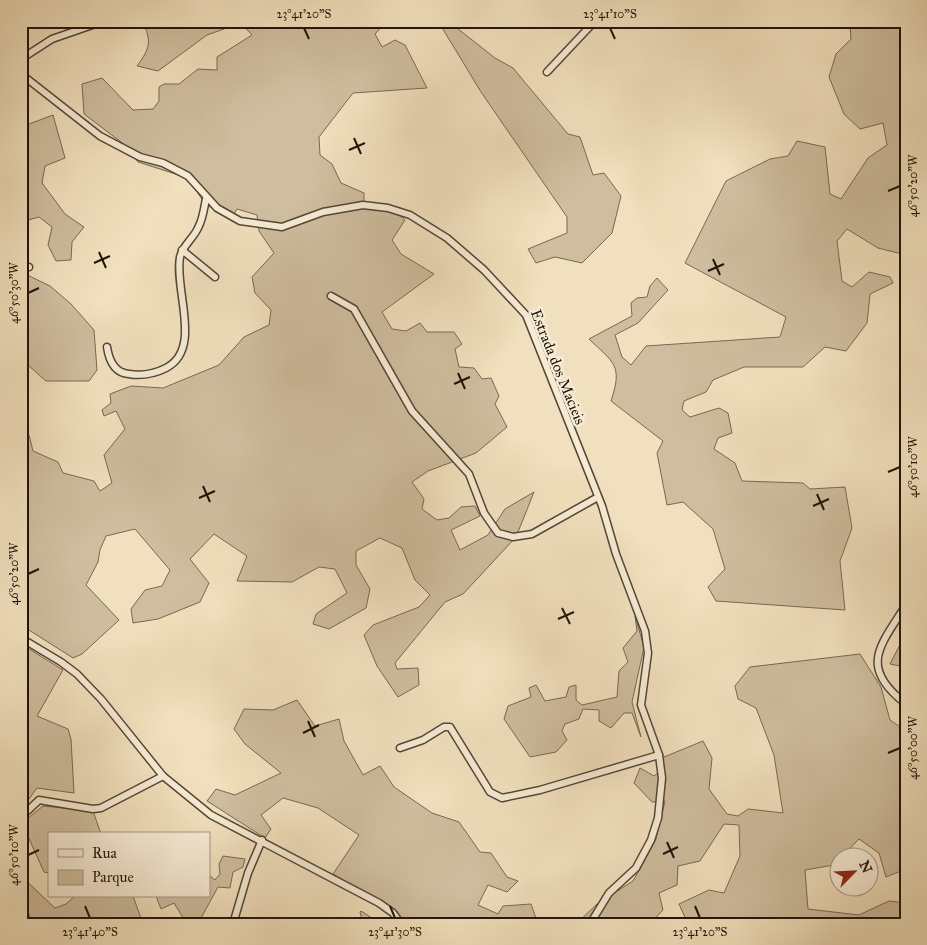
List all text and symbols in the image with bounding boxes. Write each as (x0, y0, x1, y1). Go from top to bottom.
text: 23°41'20"S (277, 7, 332, 21)
text: 23°41'10"S (583, 7, 637, 21)
text: 46°50'20"W (906, 154, 920, 217)
text: 46°50'30"W (7, 262, 21, 324)
street label: Estrada dos Macieis (527, 307, 589, 427)
text: 46°50'10"W (906, 436, 920, 498)
text: 46°50'20"W (7, 542, 21, 605)
text: 46°50'00"W (906, 716, 920, 780)
text: 46°50'10"W (7, 824, 21, 886)
legend (48, 832, 210, 898)
text: Rua (92, 844, 117, 862)
north arrow (830, 848, 880, 898)
text: N (855, 858, 876, 876)
text: Parque (92, 868, 134, 887)
text: 23°41'40"S (62, 925, 118, 939)
text: 23°41'30"S (368, 925, 422, 939)
text: 23°41'20"S (673, 925, 728, 939)

